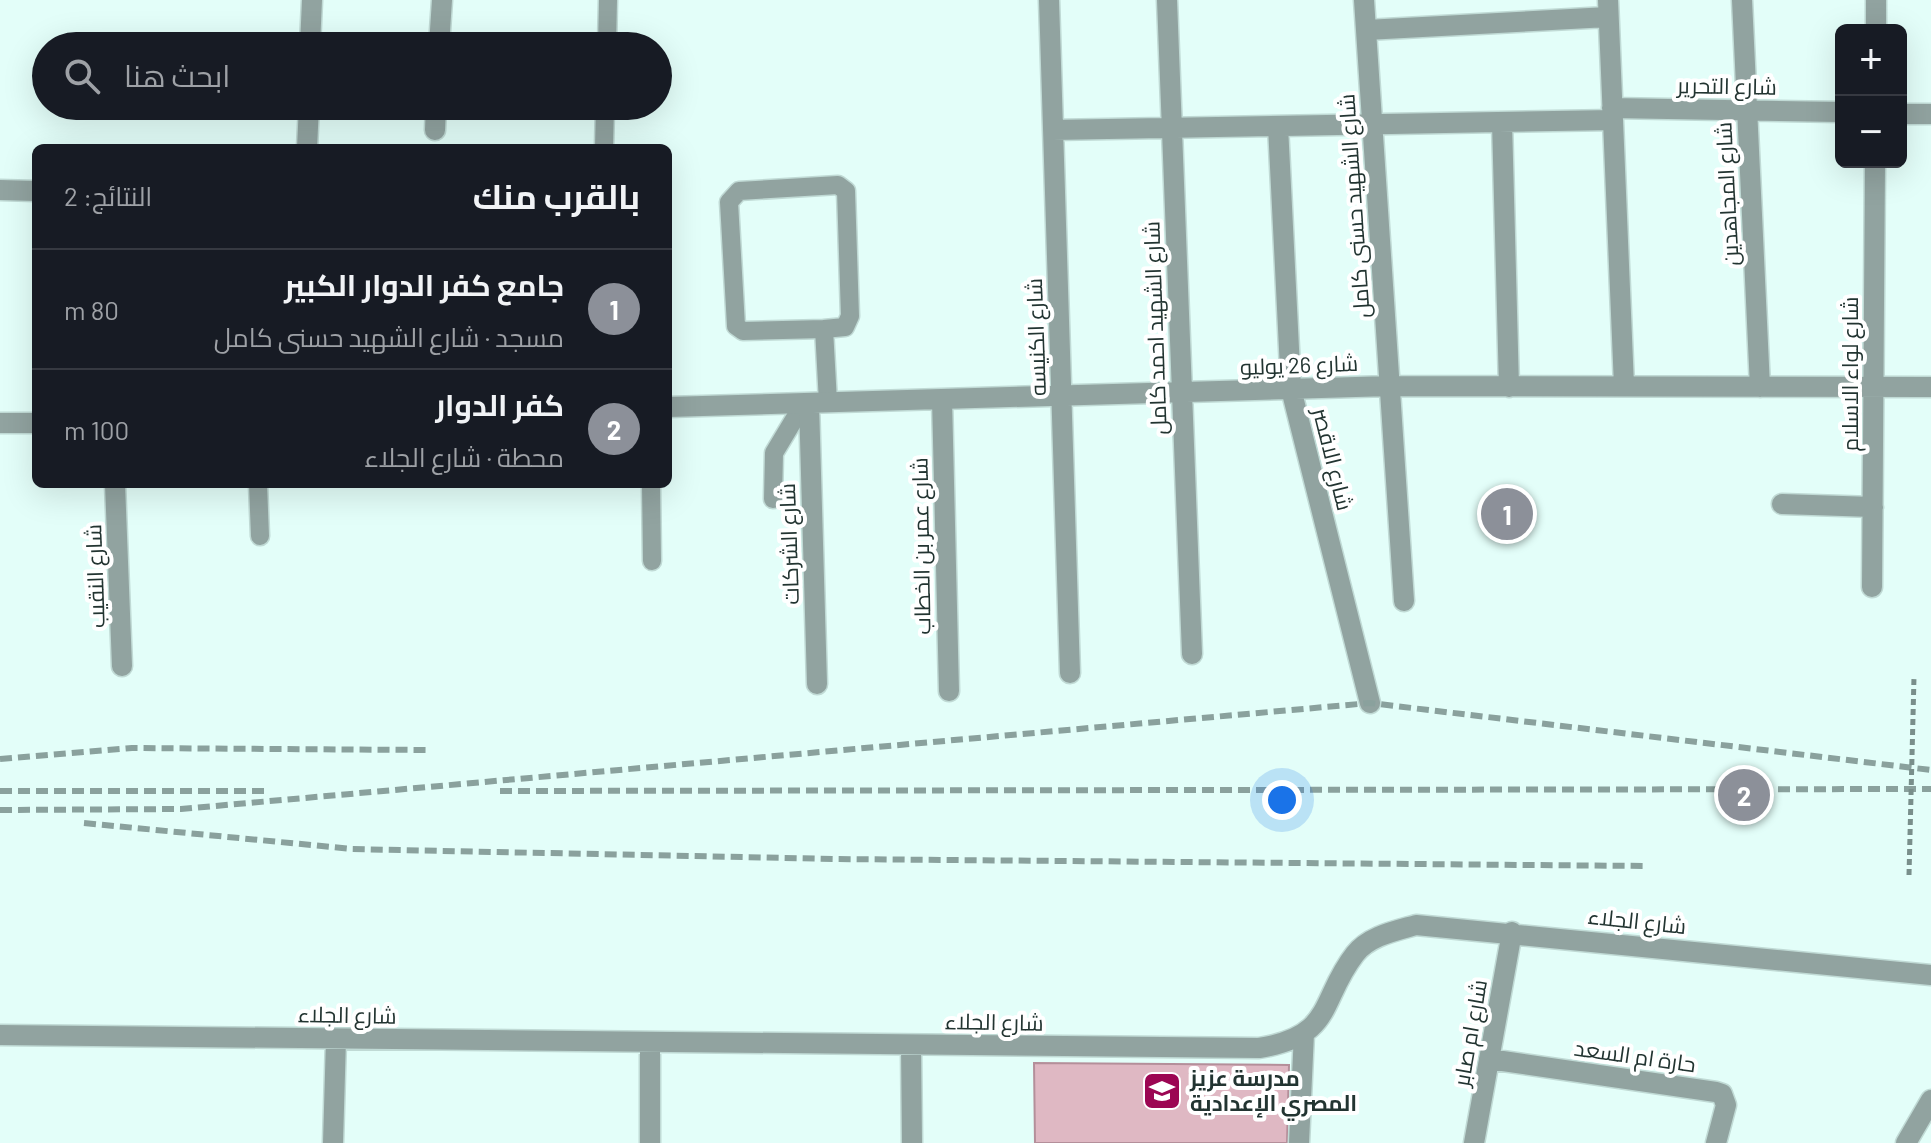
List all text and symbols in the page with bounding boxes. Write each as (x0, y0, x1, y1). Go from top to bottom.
map controls (1835, 24, 1907, 168)
button: + (1835, 24, 1907, 96)
search box (32, 32, 672, 120)
icon: search (60, 54, 104, 98)
text: ابحث هنا (124, 57, 230, 93)
street label: شارع التحرير (1675, 71, 1777, 102)
street label: شارع الشهيد حسنى كامل (1332, 93, 1377, 319)
button: − (1835, 96, 1907, 168)
street label: شارع المجاهدين (1709, 121, 1746, 267)
text: بالقرب منك (473, 175, 640, 216)
text: النتائج: 2 (64, 180, 152, 211)
street label: شارع الشهيد احمد كامل (1137, 221, 1174, 435)
text: جامع كفر الدوار الكبير (284, 266, 564, 302)
street label: شارع الكنيسه (1020, 277, 1053, 396)
text: 80 m (64, 294, 119, 325)
text: 1 (609, 294, 619, 325)
street label: شارع لواء الاسلام (1836, 297, 1866, 451)
text: مسجد · شارع الشهيد حسنى كامل (214, 321, 564, 352)
street label: شارع 26 يوليو (1239, 349, 1359, 382)
text: كفر الدوار (435, 386, 564, 422)
street label: شارع الاقصر (1305, 403, 1359, 514)
text: 100 m (64, 414, 129, 445)
text: 2 (607, 414, 621, 445)
text: محطة · شارع الجلاء (364, 441, 564, 472)
street label: شارع عمر بن الخطاب (905, 457, 938, 635)
street label: شارع الشركات (773, 483, 806, 605)
pin: 1 (1481, 484, 1533, 544)
street label: شارع النقيب (79, 524, 112, 628)
pin: 2 (1718, 765, 1770, 825)
your location (1262, 780, 1302, 820)
street label: شارع الجلاء (1586, 902, 1688, 941)
street label: شارع ام صابر (1446, 977, 1495, 1091)
street label: شارع الجلاء (297, 1000, 397, 1031)
street label: شارع الجلاء (944, 1007, 1044, 1038)
street label: حارة ام السعد (1572, 1034, 1698, 1080)
place label: مدرسة عزيز المصري الإعدادية (1189, 1064, 1357, 1121)
school or university icon: مدرسة عزيز المصري الإعدادية (1141, 1070, 1183, 1112)

